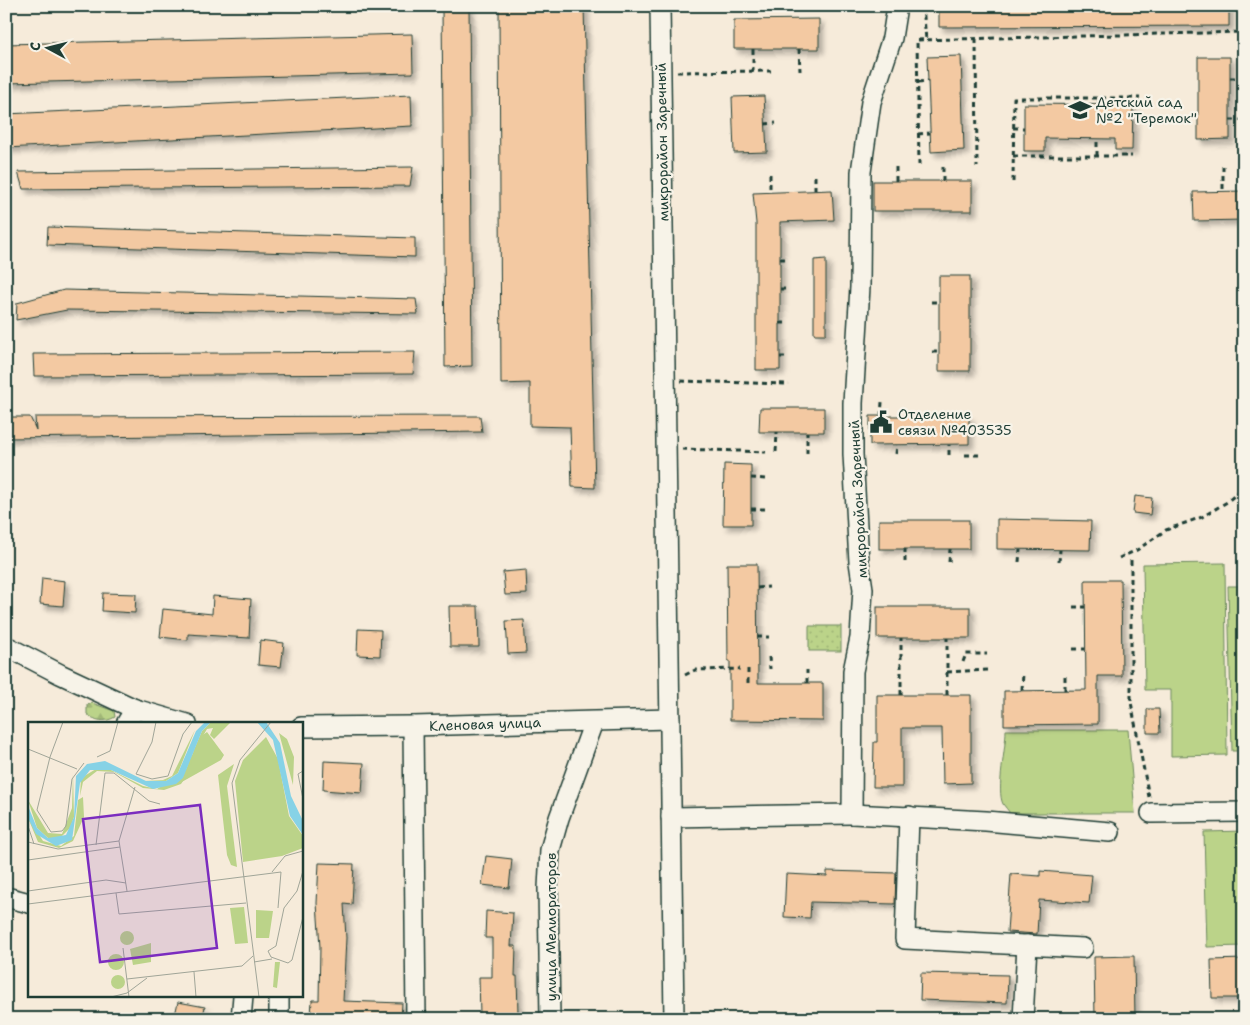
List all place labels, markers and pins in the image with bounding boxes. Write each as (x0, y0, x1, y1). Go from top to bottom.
place label: Детский сад №2 "Теремок" (1096, 93, 1197, 127)
school or university icon: Детский сад №2 "Теремок" (1067, 97, 1093, 123)
place label: Отделение связи №403535 (898, 405, 1012, 439)
public building icon: Отделение связи №403535 (868, 409, 894, 435)

